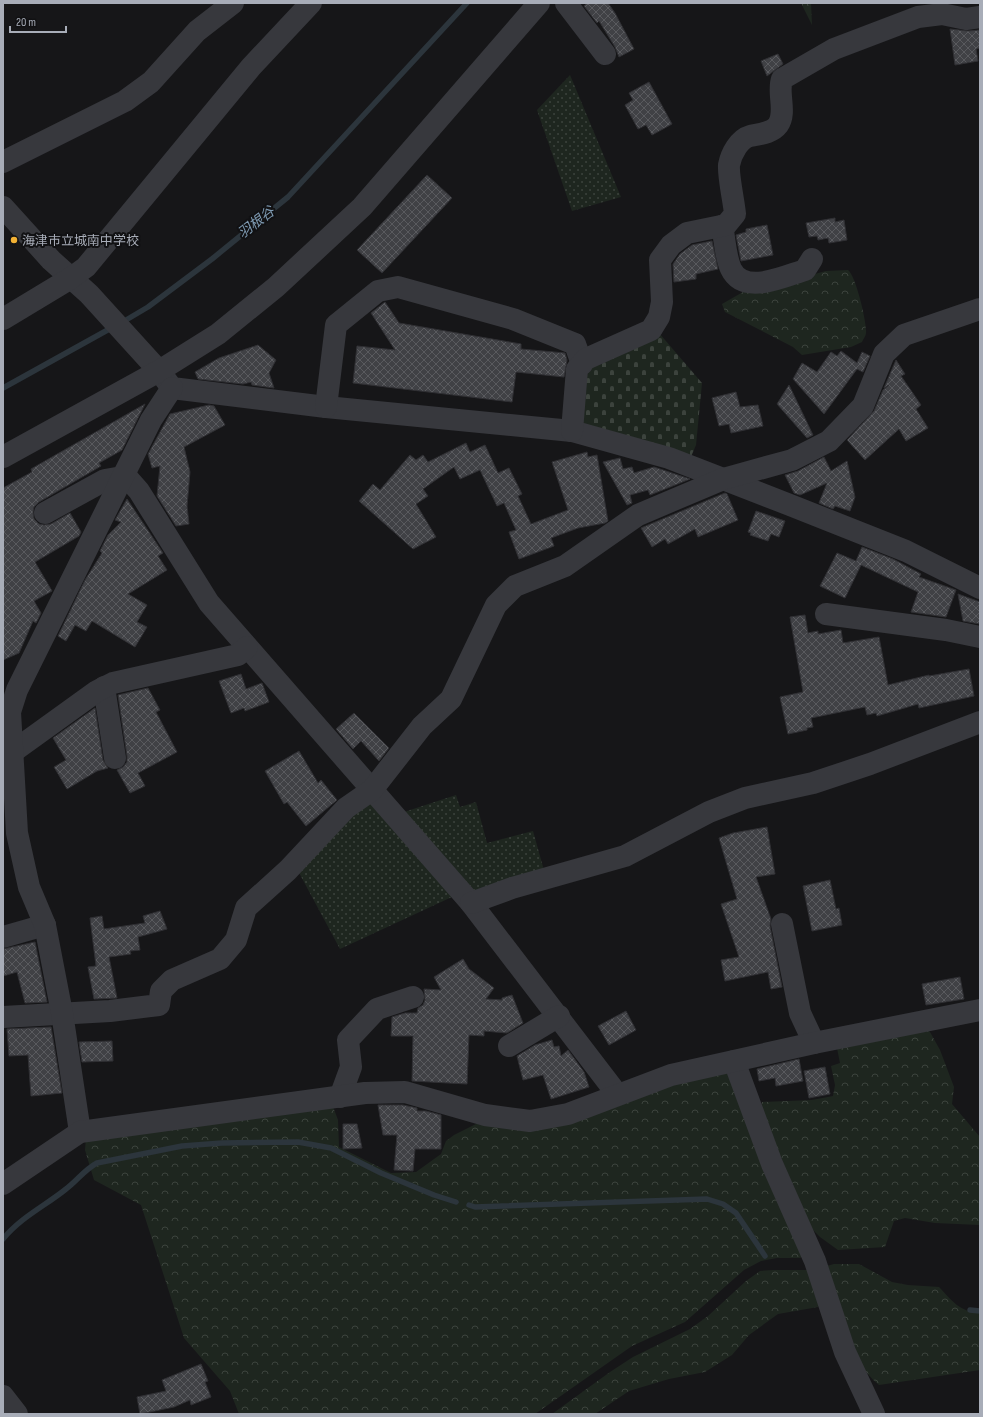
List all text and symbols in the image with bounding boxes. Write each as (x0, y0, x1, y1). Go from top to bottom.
scale bar (10, 8, 66, 34)
text: 20 m (16, 15, 36, 30)
water label: 羽根谷 (235, 202, 279, 242)
place label: 海津市立城南中学校 (22, 233, 139, 249)
marker: 海津市立城南中学校 (9, 235, 19, 245)

